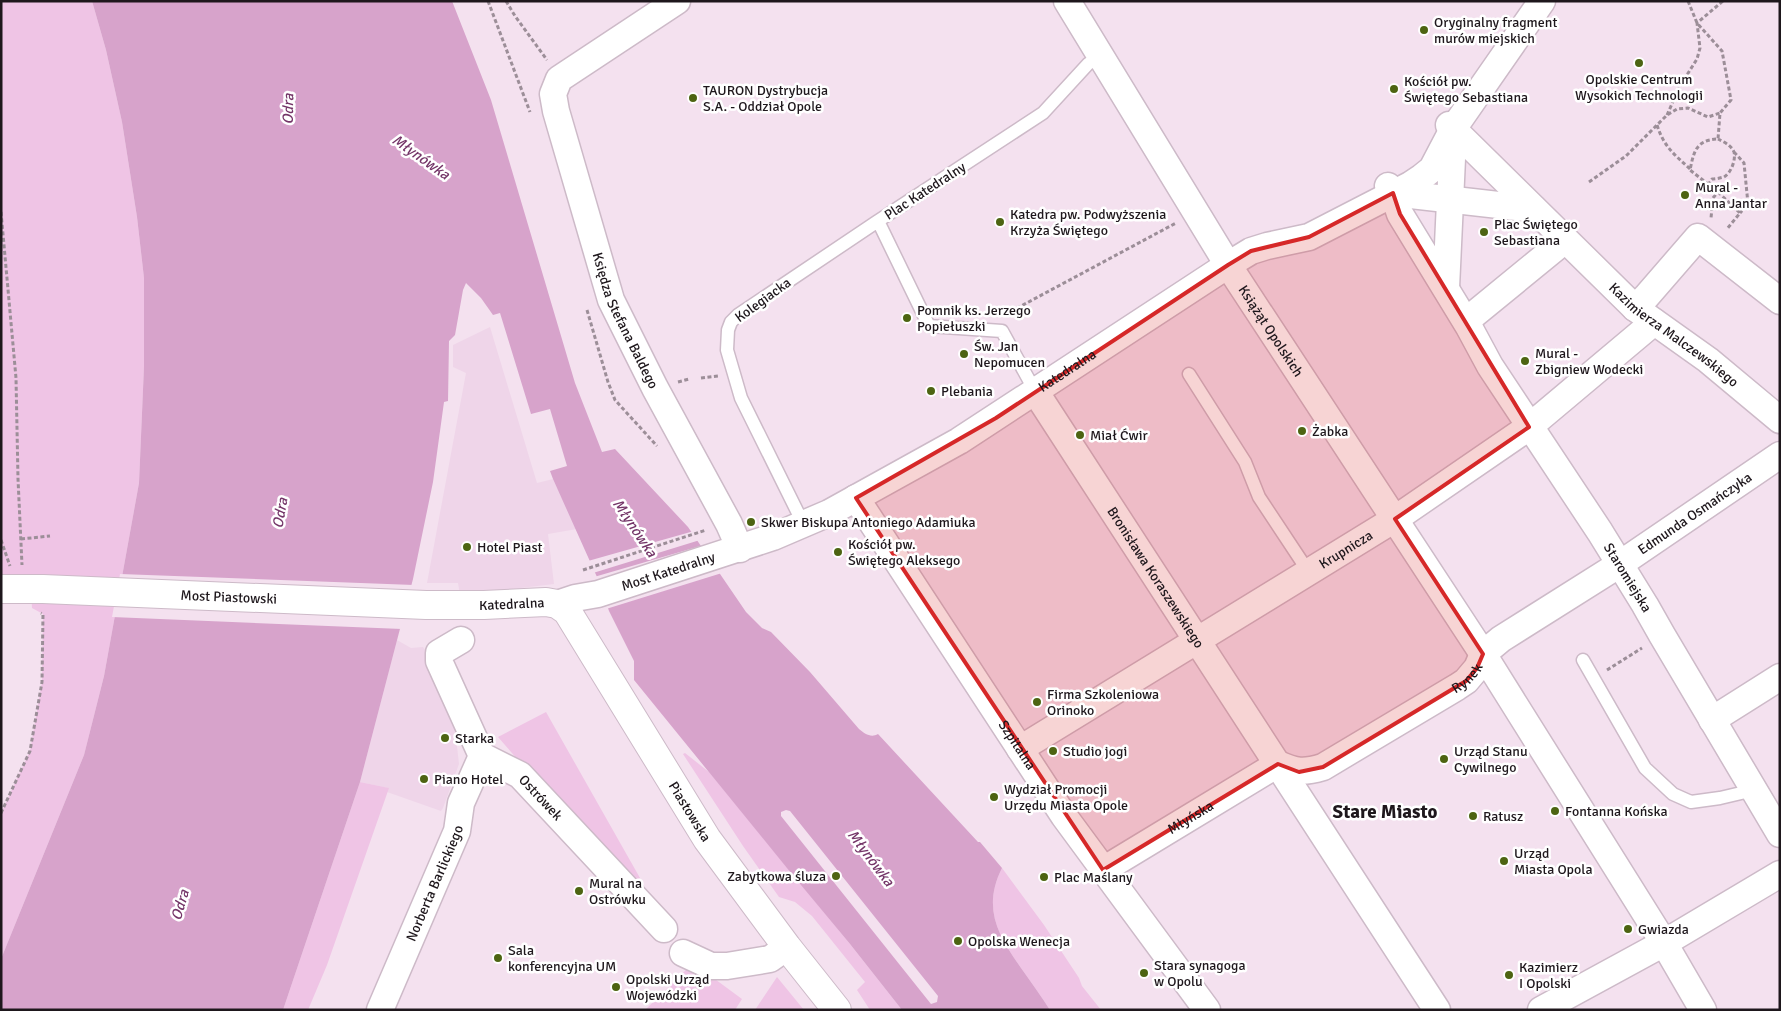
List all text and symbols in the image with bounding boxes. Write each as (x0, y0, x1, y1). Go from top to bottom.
place label: Oryginalny fragment murów miejskich (1434, 14, 1557, 47)
marker: Oryginalny fragment murów miejskich (1418, 24, 1430, 36)
marker: Opolskie Centrum Wysokich Technologii (1633, 57, 1645, 69)
place label: Opolskie Centrum Wysokich Technologii (1575, 71, 1703, 104)
place label: Kościół pw. Świętego Sebastiana (1404, 73, 1528, 106)
place label: TAURON Dystrybucja S.A. - Oddział Opole (703, 82, 828, 115)
marker: Kościół pw. Świętego Sebastiana (1388, 83, 1400, 95)
marker: TAURON Dystrybucja S.A. - Oddział Opole (687, 92, 699, 104)
water label: Odra (279, 93, 297, 125)
water label: Młynówka (389, 131, 454, 184)
street label: Plac Katedralny (881, 158, 969, 224)
place label: Mural - Anna Jantar (1695, 179, 1768, 212)
marker: Mural - Anna Jantar (1679, 189, 1691, 201)
place label: Katedra pw. Podwyższenia Krzyża Świętego (1010, 206, 1166, 239)
marker: Katedra pw. Podwyższenia Krzyża Świętego (994, 216, 1006, 228)
place label: Plac Świętego Sebastiana (1494, 216, 1578, 249)
marker: Plac Świętego Sebastiana (1478, 226, 1490, 238)
street label: Księdza Stefana Baldego (589, 250, 662, 391)
street label: Kolegiacka (732, 274, 794, 326)
street label: Kazimierza Malczewskiego (1606, 279, 1742, 390)
street label: Książąt Opolskich (1235, 282, 1307, 380)
place label: Pomnik ks. Jerzego Popiełuszki (917, 302, 1031, 335)
marker: Pomnik ks. Jerzego Popiełuszki (901, 312, 913, 324)
place label: Św. Jan Nepomucen (974, 338, 1045, 371)
street label: Katedralna (1035, 345, 1099, 395)
place label: Mural - Zbigniew Wodecki (1535, 345, 1643, 378)
marker: Św. Jan Nepomucen (958, 348, 970, 360)
marker: Mural - Zbigniew Wodecki (1519, 355, 1531, 367)
place label: Plebania (941, 383, 993, 400)
marker: Plebania (925, 385, 937, 397)
place label: Żabka (1312, 423, 1348, 440)
marker: Żabka (1296, 425, 1308, 437)
place label: Miał Ćwir (1090, 427, 1148, 444)
marker: Miał Ćwir (1074, 429, 1086, 441)
street label: Edmunda Osmańczyka (1634, 468, 1755, 558)
water label: Odra (268, 496, 292, 530)
water label: Młynówka (609, 496, 661, 561)
street label: Bronisława Koraszewskiego (1104, 503, 1208, 651)
place label: Skwer Biskupa Antoniego Adamiuka (761, 514, 976, 531)
marker: Skwer Biskupa Antoniego Adamiuka (745, 516, 757, 528)
street label: Krupnicza (1316, 526, 1376, 572)
place label: Kościół pw. Świętego Aleksego (848, 536, 960, 569)
place label: Hotel Piast (477, 539, 543, 556)
street label: Staromiejska (1600, 540, 1656, 615)
marker: Hotel Piast (461, 541, 473, 553)
marker: Kościół pw. Świętego Aleksego (832, 546, 844, 558)
street label: Most Katedralny (619, 548, 717, 594)
street label: Most Piastowski (180, 586, 277, 607)
street label: Katedralna (479, 594, 545, 614)
street label: Rynek (1448, 661, 1486, 697)
place label: Firma Szkoleniowa Orinoko (1047, 686, 1159, 719)
marker: Firma Szkoleniowa Orinoko (1031, 696, 1043, 708)
street label: Szpitalna (995, 717, 1040, 773)
place label: Starka (455, 730, 494, 747)
marker: Starka (439, 732, 451, 744)
place label: Studio jogi (1063, 743, 1127, 760)
place label: Urząd Stanu Cywilnego (1454, 743, 1528, 776)
marker: Studio jogi (1047, 745, 1059, 757)
marker: Urząd Stanu Cywilnego (1438, 753, 1450, 765)
place label: Piano Hotel (434, 771, 503, 788)
street label: Ostrówek (516, 771, 566, 824)
marker: Piano Hotel (418, 773, 430, 785)
street label: Piastowska (665, 778, 715, 845)
place label: Wydział Promocji Urzędu Miasta Opole (1004, 781, 1128, 814)
marker: Wydział Promocji Urzędu Miasta Opole (988, 791, 1000, 803)
street label: Młyńska (1164, 797, 1216, 838)
district label: Stare Miasto (1333, 800, 1438, 824)
place label: Fontanna Końska (1565, 803, 1668, 820)
marker: Fontanna Końska (1549, 805, 1561, 817)
place label: Ratusz (1483, 808, 1523, 825)
marker: Ratusz (1467, 810, 1479, 822)
street label: Norberta Barlickiego (402, 824, 466, 944)
water label: Młynówka (844, 826, 898, 890)
place label: Urząd Miasta Opola (1514, 845, 1593, 878)
marker: Urząd Miasta Opola (1498, 855, 1510, 867)
place label: Zabytkowa śluza (727, 868, 826, 885)
place label: Plac Maślany (1054, 869, 1133, 886)
marker: Zabytkowa śluza (830, 870, 842, 882)
marker: Plac Maślany (1038, 871, 1050, 883)
place label: Mural na Ostrówku (589, 875, 646, 908)
marker: Mural na Ostrówku (573, 885, 585, 897)
water label: Odra (167, 887, 193, 922)
place label: Gwiazda (1638, 921, 1689, 938)
marker: Gwiazda (1622, 923, 1634, 935)
place label: Opolska Wenecja (968, 933, 1070, 950)
marker: Opolska Wenecja (952, 935, 964, 947)
place label: Sala konferencyjna UM (508, 942, 616, 975)
marker: Sala konferencyjna UM (492, 952, 504, 964)
place label: Stara synagoga w Opolu (1154, 957, 1246, 990)
place label: Kazimierz I Opolski (1519, 959, 1578, 992)
marker: Stara synagoga w Opolu (1138, 967, 1150, 979)
marker: Kazimierz I Opolski (1503, 969, 1515, 981)
place label: Opolski Urząd Wojewódzki (626, 971, 709, 1004)
marker: Opolski Urząd Wojewódzki (610, 981, 622, 993)

